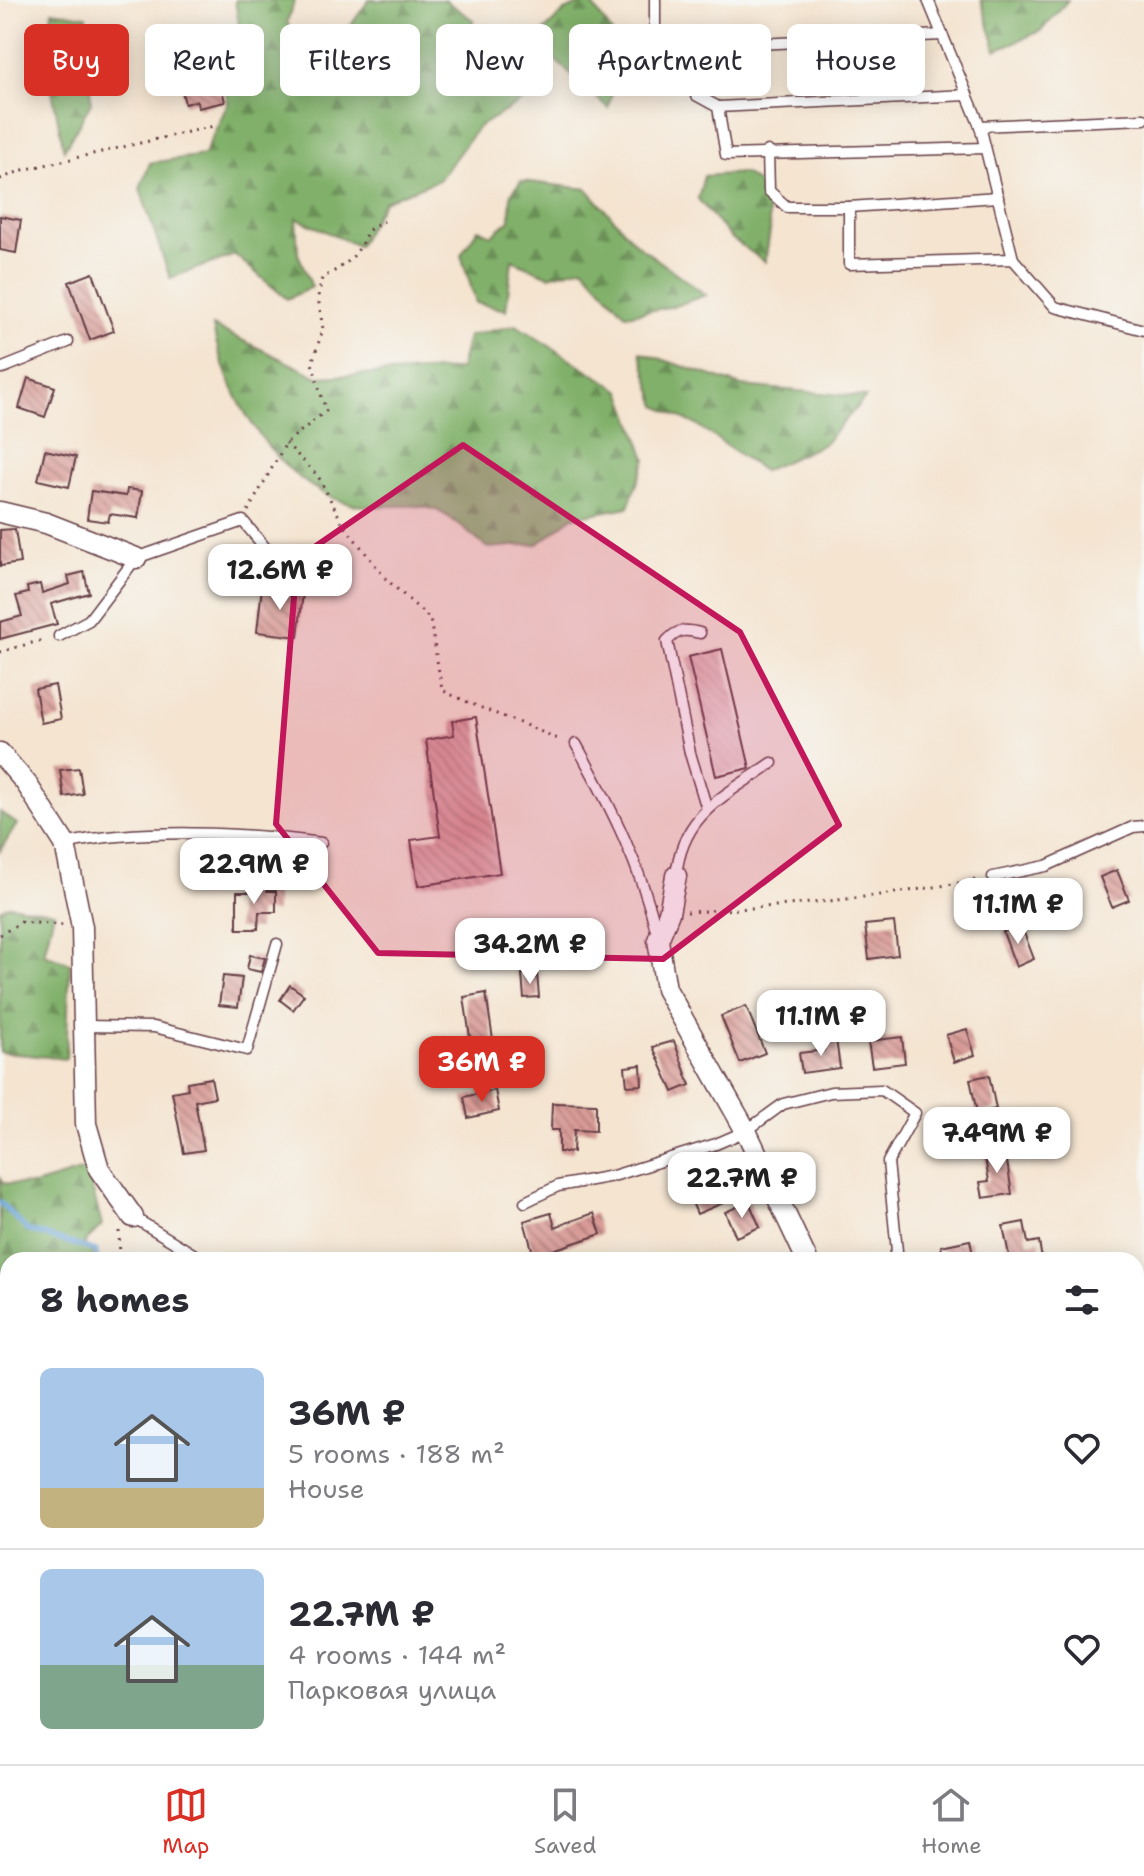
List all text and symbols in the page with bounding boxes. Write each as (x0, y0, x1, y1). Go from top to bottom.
chip: Buy (24, 24, 129, 96)
chip: Rent (145, 24, 264, 96)
chip: Filters (280, 24, 420, 96)
chip: New (436, 24, 553, 96)
chip: Apartment (569, 24, 771, 96)
chip: House (787, 24, 925, 96)
pin: 12.6M ₽ (206, 544, 354, 612)
text: 12.6M ₽ (226, 552, 334, 587)
pin: 22.9M ₽ (180, 838, 328, 906)
text: 22.9M ₽ (198, 846, 310, 881)
pin: 11.1M ₽ (944, 878, 1092, 946)
text: 11.1M ₽ (972, 886, 1064, 921)
pin: 34.2M ₽ (456, 918, 604, 986)
text: 34.2M ₽ (473, 926, 587, 961)
pin: 11.1M ₽ (747, 990, 895, 1058)
text: 11.1M ₽ (775, 998, 867, 1033)
pin: 36M ₽ (426, 1036, 538, 1104)
text: 36M ₽ (437, 1044, 527, 1079)
pin: 7.49M ₽ (923, 1107, 1071, 1175)
text: 7.49M ₽ (941, 1115, 1053, 1150)
pin: 22.7M ₽ (668, 1152, 816, 1220)
text: 22.7M ₽ (686, 1160, 798, 1195)
text: 8 homes (40, 1277, 189, 1323)
icon: filters (1060, 1278, 1104, 1322)
text: 36M ₽ (288, 1390, 406, 1436)
icon: home (104, 1400, 200, 1496)
icon: heart (1060, 1426, 1104, 1470)
text: 5 rooms · 188 m² (288, 1436, 505, 1471)
text: House (288, 1471, 364, 1506)
text: 22.7M ₽ (288, 1591, 435, 1637)
icon: home (104, 1601, 200, 1697)
icon: heart (1060, 1627, 1104, 1671)
text: 4 rooms · 144 m² (288, 1637, 506, 1672)
text: Парковая улица (288, 1672, 496, 1707)
tab: Map (162, 1783, 209, 1860)
tab: Saved (534, 1783, 597, 1860)
tab: Home (921, 1783, 982, 1860)

